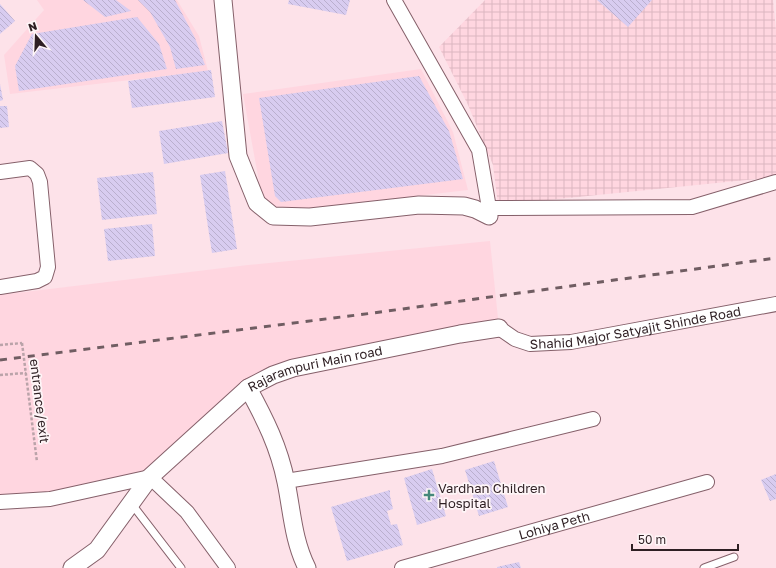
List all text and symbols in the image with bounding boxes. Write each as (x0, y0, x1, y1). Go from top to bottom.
north arrow (16, 16, 56, 56)
text: N (27, 19, 39, 34)
street label: Shahid Major Satyajit Shinde Road (529, 303, 742, 352)
street label: Rajarampuri Main road (245, 342, 384, 395)
street label: entrance/exit (27, 358, 53, 444)
place label: Vardhan Children Hospital (438, 480, 546, 511)
marker: Vardhan Children Hospital (423, 489, 435, 501)
street label: Lohiya Peth (517, 507, 591, 543)
scale bar (632, 526, 738, 552)
text: 50 m (638, 532, 666, 547)

